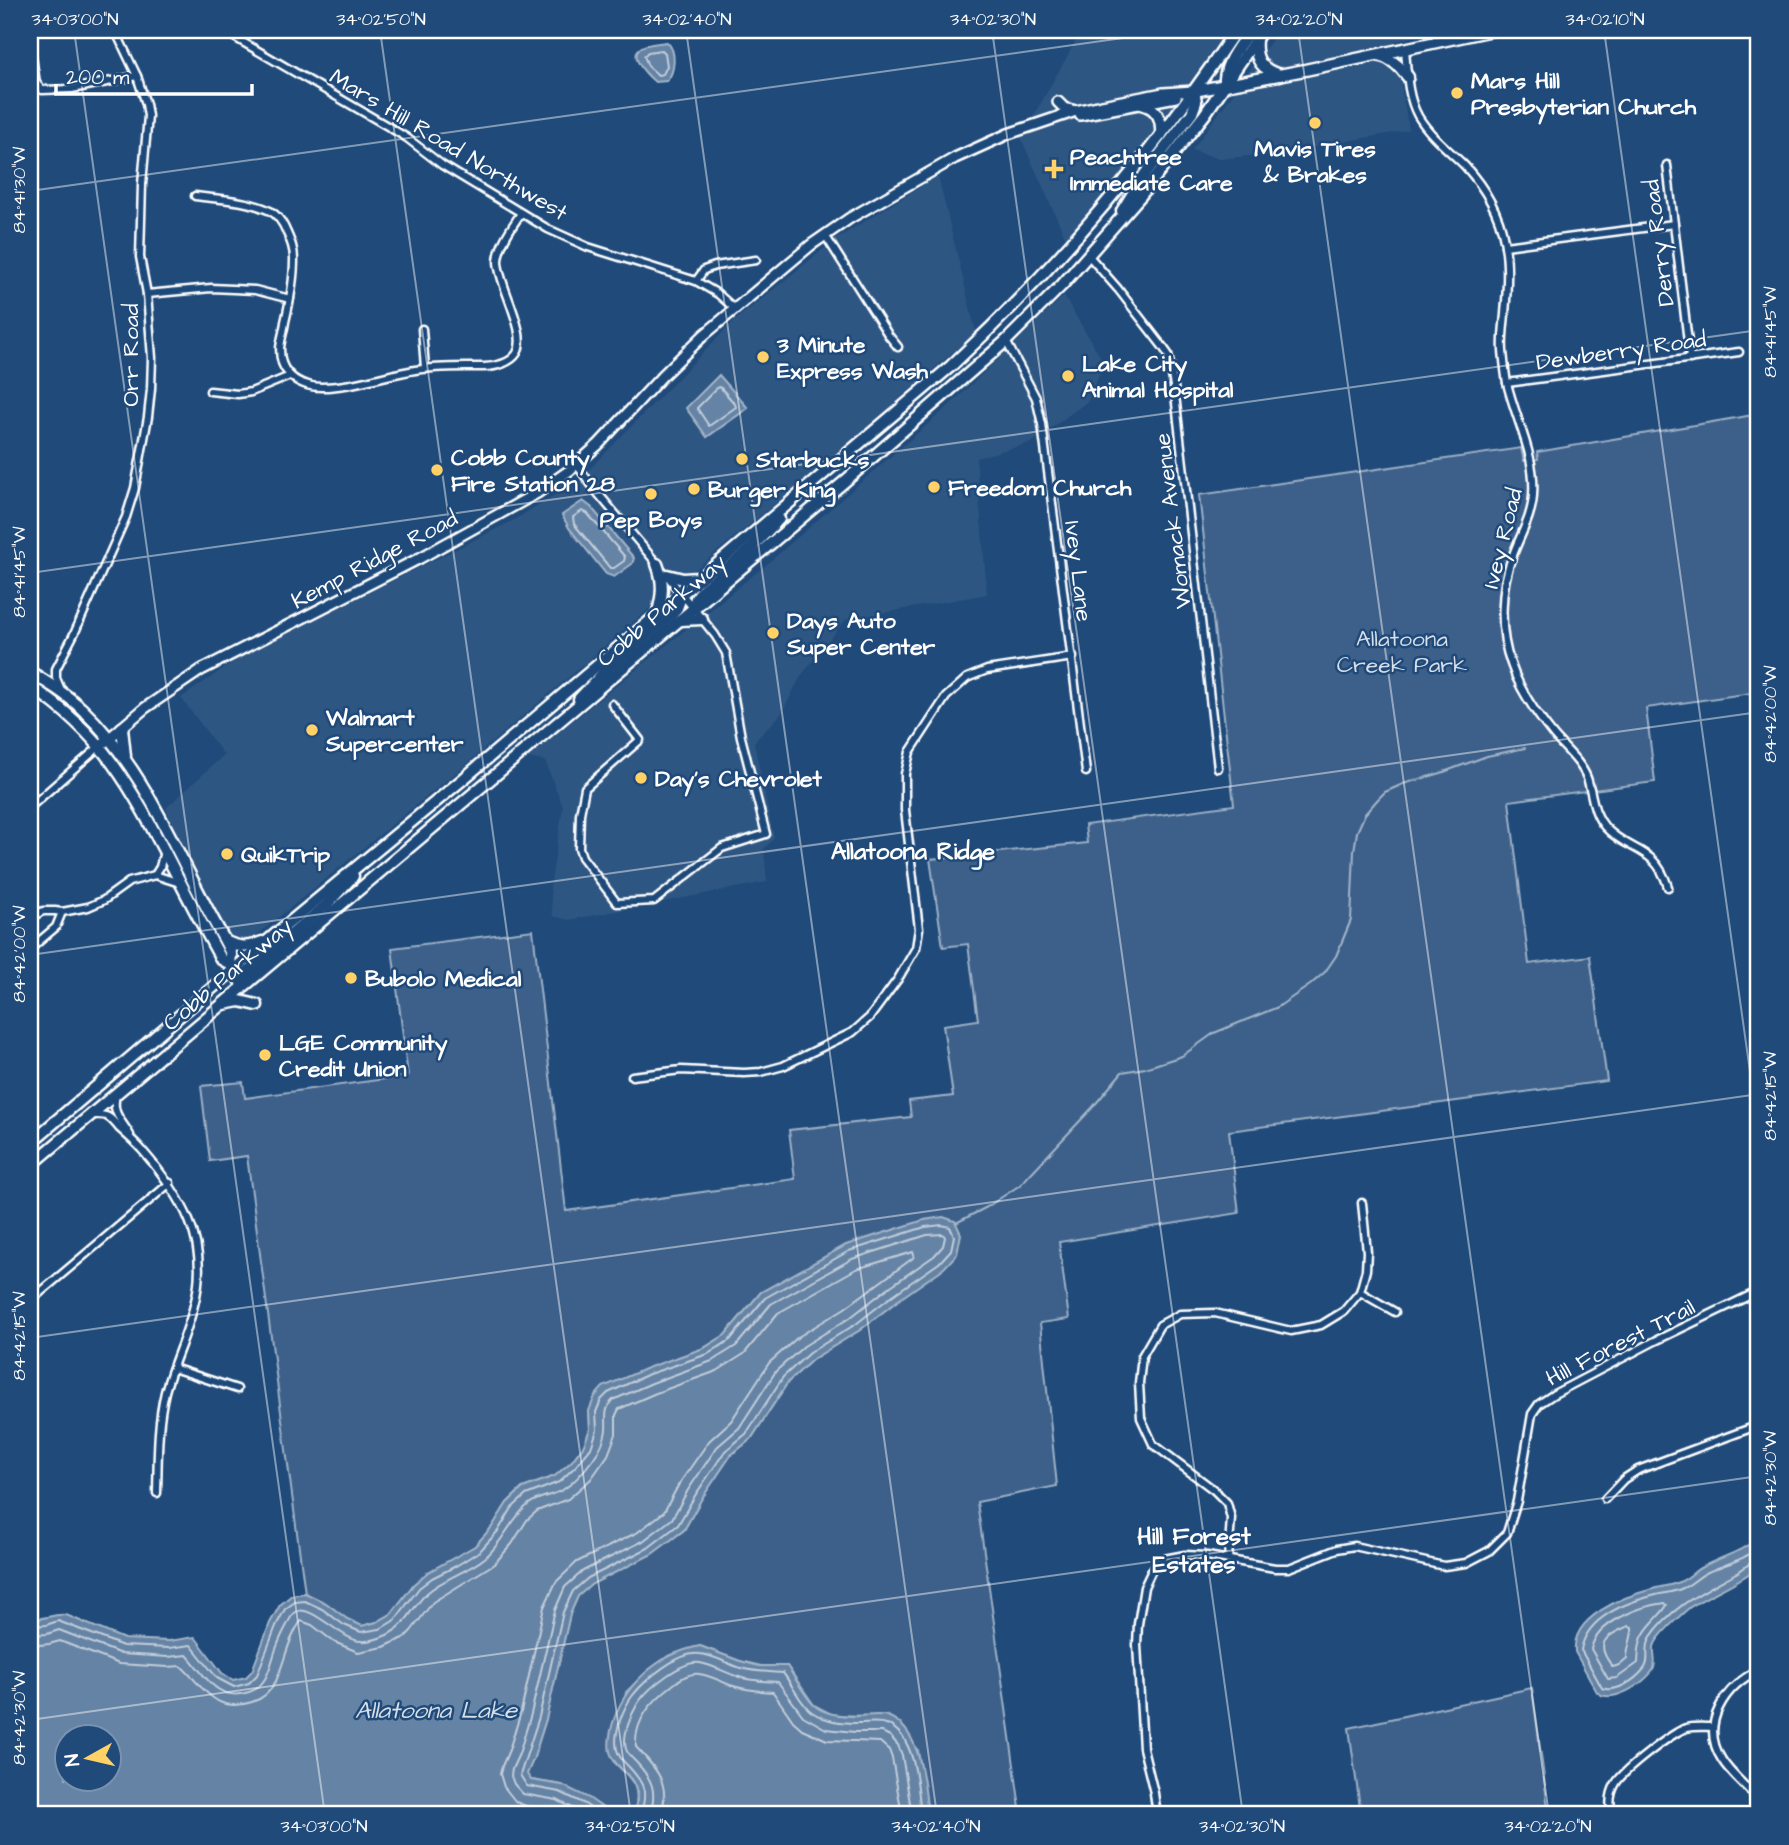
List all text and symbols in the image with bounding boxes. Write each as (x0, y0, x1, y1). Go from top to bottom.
text: 34°03'00"N (31, 7, 119, 32)
text: 34°02'50"N (336, 7, 426, 32)
text: 34°02'40"N (642, 7, 732, 32)
text: 34°02'30"N (950, 7, 1036, 32)
text: 34°02'20"N (1255, 7, 1343, 32)
text: 34°02'10"N (1565, 7, 1645, 32)
scale bar (56, 52, 252, 96)
street label: Mars Hill Road Northwest (323, 61, 574, 229)
text: 200 m (66, 63, 130, 92)
place label: Mars Hill Presbyterian Church (1471, 65, 1697, 125)
marker: Mars Hill Presbyterian Church (1449, 85, 1465, 101)
marker: Mavis Tires & Brakes (1307, 115, 1323, 131)
place label: Mavis Tires & Brakes (1254, 133, 1376, 191)
place label: Peachtree Immediate Care (1070, 141, 1233, 199)
text: 84°41'30"W (7, 146, 32, 234)
marker: Peachtree Immediate Care (1044, 159, 1064, 179)
street label: Derry Road (1635, 177, 1684, 308)
text: 84°41'45"W (1758, 286, 1783, 378)
street label: Orr Road (115, 303, 147, 406)
street label: Dewberry Road (1534, 323, 1709, 380)
place label: 3 Minute Express Wash (776, 329, 929, 387)
place label: Lake City Animal Hospital (1082, 348, 1234, 406)
marker: 3 Minute Express Wash (755, 349, 771, 365)
marker: Lake City Animal Hospital (1060, 368, 1076, 384)
street label: Womack Avenue (1146, 431, 1200, 611)
place label: Cobb County Fire Station 28 (451, 442, 615, 500)
place label: Starbucks (755, 444, 870, 476)
marker: Starbucks (734, 451, 750, 467)
marker: Cobb County Fire Station 28 (429, 462, 445, 478)
place label: Freedom Church (948, 472, 1132, 504)
place label: Burger King (708, 474, 836, 507)
marker: Freedom Church (926, 479, 942, 495)
marker: Burger King (686, 481, 702, 497)
street label: Ivey Road (1475, 484, 1532, 592)
marker: Pep Boys (643, 486, 659, 502)
street label: Kemp Ridge Road (286, 502, 464, 618)
place label: Pep Boys (600, 504, 703, 538)
street label: Ivey Lane (1055, 519, 1100, 623)
text: 84°41'45"W (7, 526, 32, 618)
street label: Cobb Parkway (590, 547, 734, 675)
place label: Days Auto Super Center (786, 605, 936, 663)
park label: Allatoona Creek Park (1337, 623, 1467, 681)
marker: Days Auto Super Center (765, 625, 781, 641)
text: 84°42'00"W (1758, 665, 1783, 763)
place label: Walmart Supercenter (325, 702, 464, 760)
marker: Walmart Supercenter (304, 722, 320, 738)
place label: Day's Chevrolet (655, 763, 822, 797)
marker: Day's Chevrolet (633, 770, 649, 786)
district label: Allatoona Ridge (831, 835, 995, 870)
place label: QuikTrip (241, 839, 330, 871)
marker: QuikTrip (219, 846, 235, 862)
text: 84°42'00"W (7, 905, 32, 1003)
street label: Cobb Parkway (156, 911, 300, 1039)
place label: Bubolo Medical (365, 963, 522, 995)
marker: Bubolo Medical (343, 970, 359, 986)
place label: LGE Community Credit Union (279, 1027, 448, 1085)
marker: LGE Community Credit Union (257, 1047, 273, 1063)
text: 84°42'15"W (1758, 1051, 1783, 1141)
text: 84°42'15"W (7, 1291, 32, 1381)
street label: Hill Forest Trail (1540, 1291, 1701, 1394)
text: 84°42'30"W (1758, 1430, 1783, 1526)
district label: Hill Forest Estates (1137, 1520, 1251, 1582)
text: 84°42'30"W (7, 1670, 32, 1766)
water label: Allatoona Lake (355, 1694, 518, 1728)
north arrow (52, 1722, 122, 1792)
text: N (58, 1752, 87, 1768)
text: 34°03'00"N (280, 1814, 368, 1839)
text: 34°02'50"N (585, 1814, 675, 1839)
text: 34°02'40"N (891, 1814, 981, 1839)
text: 34°02'30"N (1199, 1814, 1285, 1839)
text: 34°02'20"N (1504, 1814, 1592, 1839)

